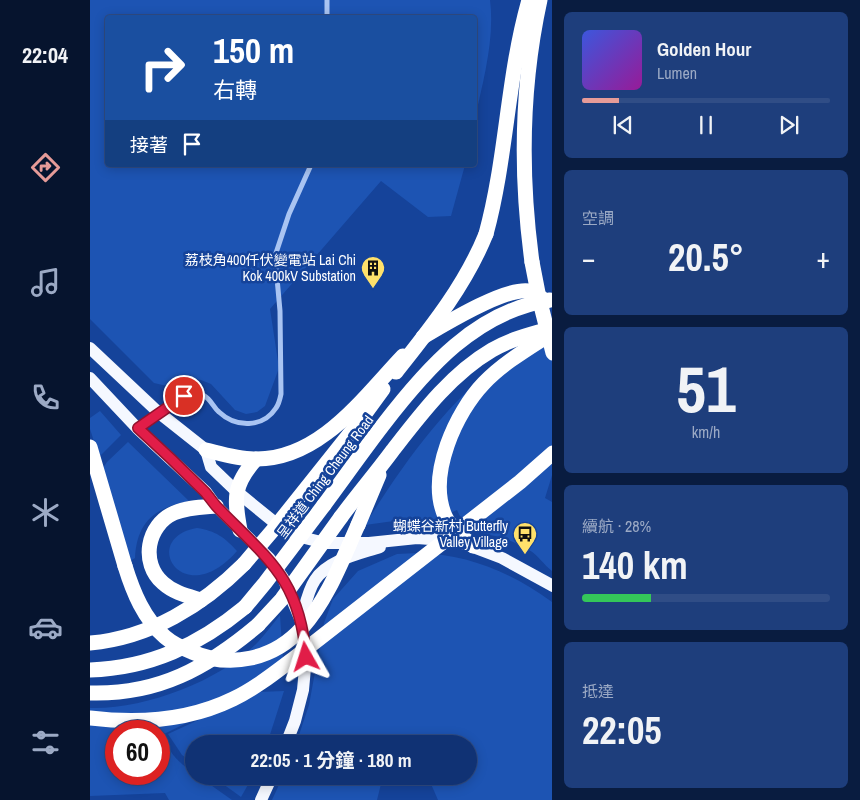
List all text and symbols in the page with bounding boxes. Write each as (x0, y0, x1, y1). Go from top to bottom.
text: 150 m (213, 27, 294, 74)
icon: right (130, 35, 195, 100)
text: Golden Hour (657, 36, 751, 62)
text: 22:04 (22, 40, 68, 70)
text: Lumen (657, 62, 697, 84)
text: 右轉 (213, 75, 257, 105)
icon: previous (609, 111, 637, 139)
icon: pause (692, 111, 720, 139)
icon: next (775, 111, 803, 139)
icon: arrive (178, 130, 206, 158)
text: 接著 (130, 132, 168, 158)
icon: directions (28, 150, 63, 185)
text: 空調 (582, 207, 614, 229)
text: 20.5° (668, 232, 744, 283)
text: − (582, 239, 595, 277)
text: + (817, 239, 830, 277)
place label: 荔枝角400仟伏變電站 Lai Chi Kok 400kV Substation (185, 251, 356, 285)
building icon: 荔枝角400仟伏變電站 Lai Chi Kok 400kV Substation (360, 255, 386, 289)
icon: music (28, 265, 63, 300)
text: 51 (676, 345, 736, 432)
pin (163, 375, 205, 417)
icon: phone (28, 380, 63, 415)
icon: arrive (170, 382, 198, 410)
street label: 呈祥道 Ching Cheung Road (273, 412, 377, 542)
text: km/h (692, 421, 720, 443)
icon: climate (28, 495, 63, 530)
text: 續航 · 28% (582, 515, 651, 537)
place label: 蝴蝶谷新村 Butterfly Valley Village (393, 517, 508, 551)
bus stop icon: 蝴蝶谷新村 Butterfly Valley Village (512, 521, 538, 555)
text: 140 km (582, 540, 688, 591)
icon: car (28, 610, 63, 645)
position arrow (279, 630, 331, 682)
text: 抵達 (582, 680, 614, 702)
text: 22:05 (582, 705, 662, 756)
speed limit sign: 60 (105, 720, 170, 785)
icon: filters (28, 725, 63, 760)
text: 22:05 · 1 分鐘 · 180 m (250, 747, 412, 773)

